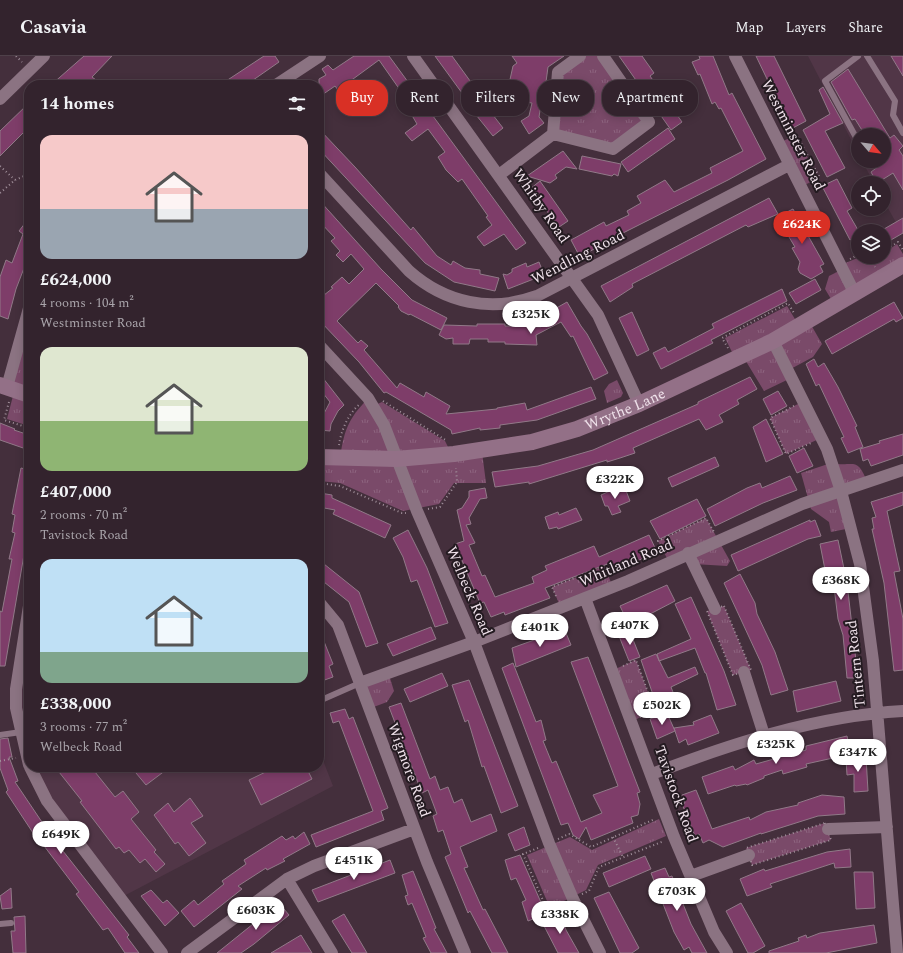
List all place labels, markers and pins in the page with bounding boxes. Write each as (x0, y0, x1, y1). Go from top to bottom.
pin: £624K (774, 211, 830, 245)
pin: £325K (503, 301, 559, 335)
pin: £322K (587, 466, 643, 500)
pin: £368K (813, 567, 869, 601)
pin: £407K (602, 612, 658, 646)
pin: £401K (512, 614, 568, 648)
pin: £502K (634, 692, 690, 726)
pin: £325K (748, 731, 804, 765)
pin: £347K (830, 739, 886, 773)
pin: £649K (33, 821, 89, 855)
pin: £451K (326, 847, 382, 881)
pin: £703K (649, 878, 705, 912)
pin: £603K (228, 897, 284, 931)
pin: £338K (532, 901, 588, 935)

